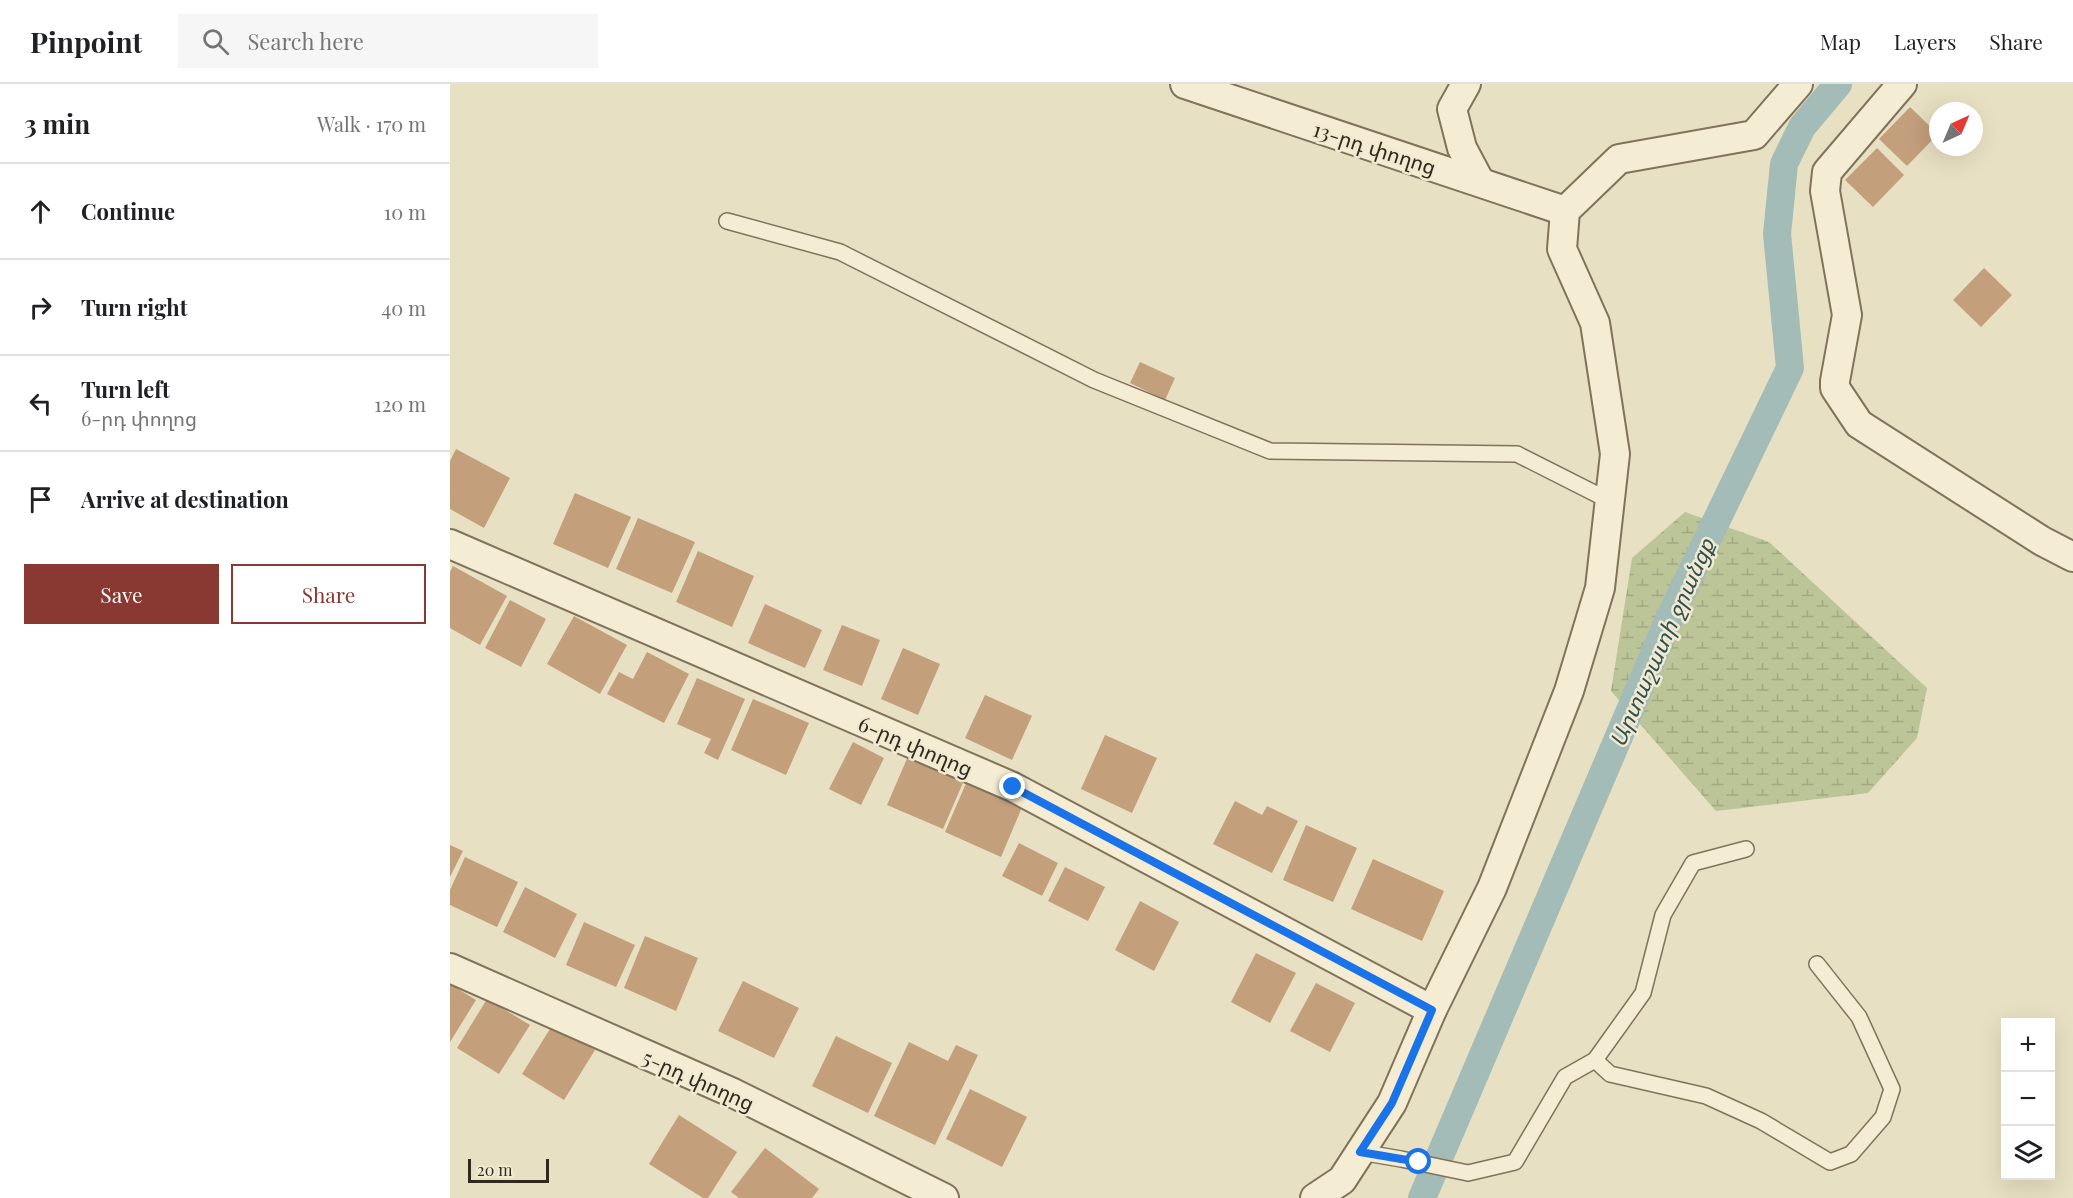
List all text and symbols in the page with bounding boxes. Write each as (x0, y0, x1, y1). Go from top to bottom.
search box (178, 14, 598, 68)
text: Pinpoint (30, 23, 142, 60)
icon: search (199, 25, 232, 58)
text: Search here (247, 26, 364, 56)
text: Map (1820, 27, 1861, 55)
text: Layers (1894, 27, 1956, 55)
text: Share (1989, 27, 2043, 55)
north arrow (1929, 102, 1983, 156)
text: 3 min (24, 106, 90, 141)
text: Walk · 170 m (317, 110, 426, 137)
street label: 13-րդ փողոց (1310, 114, 1440, 180)
icon: ahead (24, 195, 57, 228)
text: Continue (81, 196, 175, 226)
text: 10 m (384, 198, 426, 225)
icon: right (24, 291, 57, 324)
text: Turn right (81, 292, 187, 322)
text: 40 m (381, 294, 426, 321)
text: Turn left (81, 374, 170, 404)
icon: left (24, 387, 57, 420)
text: 120 m (374, 390, 426, 417)
text: 6-րդ փողոց (81, 404, 197, 431)
icon: arrive (24, 483, 57, 516)
text: Arrive at destination (81, 484, 289, 514)
water label: Արտաշատի ջրանցք (1602, 532, 1721, 751)
button: Save (24, 564, 219, 624)
button: Share (231, 564, 426, 624)
street label: 6-րդ փողոց (854, 708, 978, 782)
route end (999, 773, 1025, 799)
map controls (2001, 1018, 2055, 1180)
button: + (2001, 1018, 2055, 1072)
street label: 5-րդ փողոց (639, 1042, 759, 1116)
button: − (2001, 1072, 2055, 1126)
button: layers (2001, 1126, 2055, 1180)
route start (1405, 1148, 1431, 1174)
scale bar (468, 1156, 549, 1184)
text: 20 m (477, 1159, 512, 1180)

